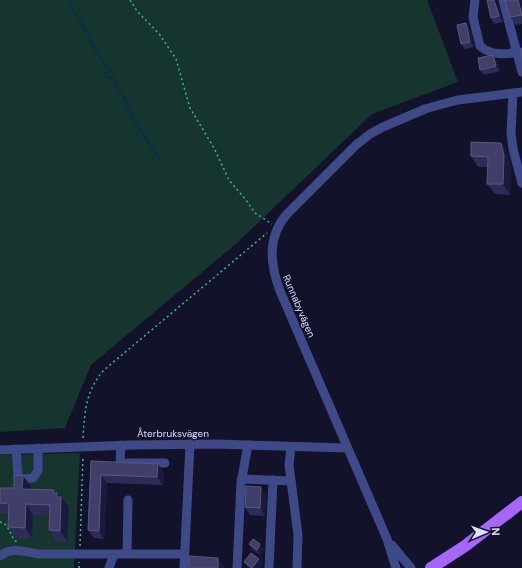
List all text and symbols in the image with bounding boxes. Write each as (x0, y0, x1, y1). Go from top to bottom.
street label: Runnabyvägen (280, 272, 318, 340)
street label: Återbruksvägen (137, 427, 209, 440)
north arrow (466, 512, 506, 552)
text: N (489, 527, 503, 536)

